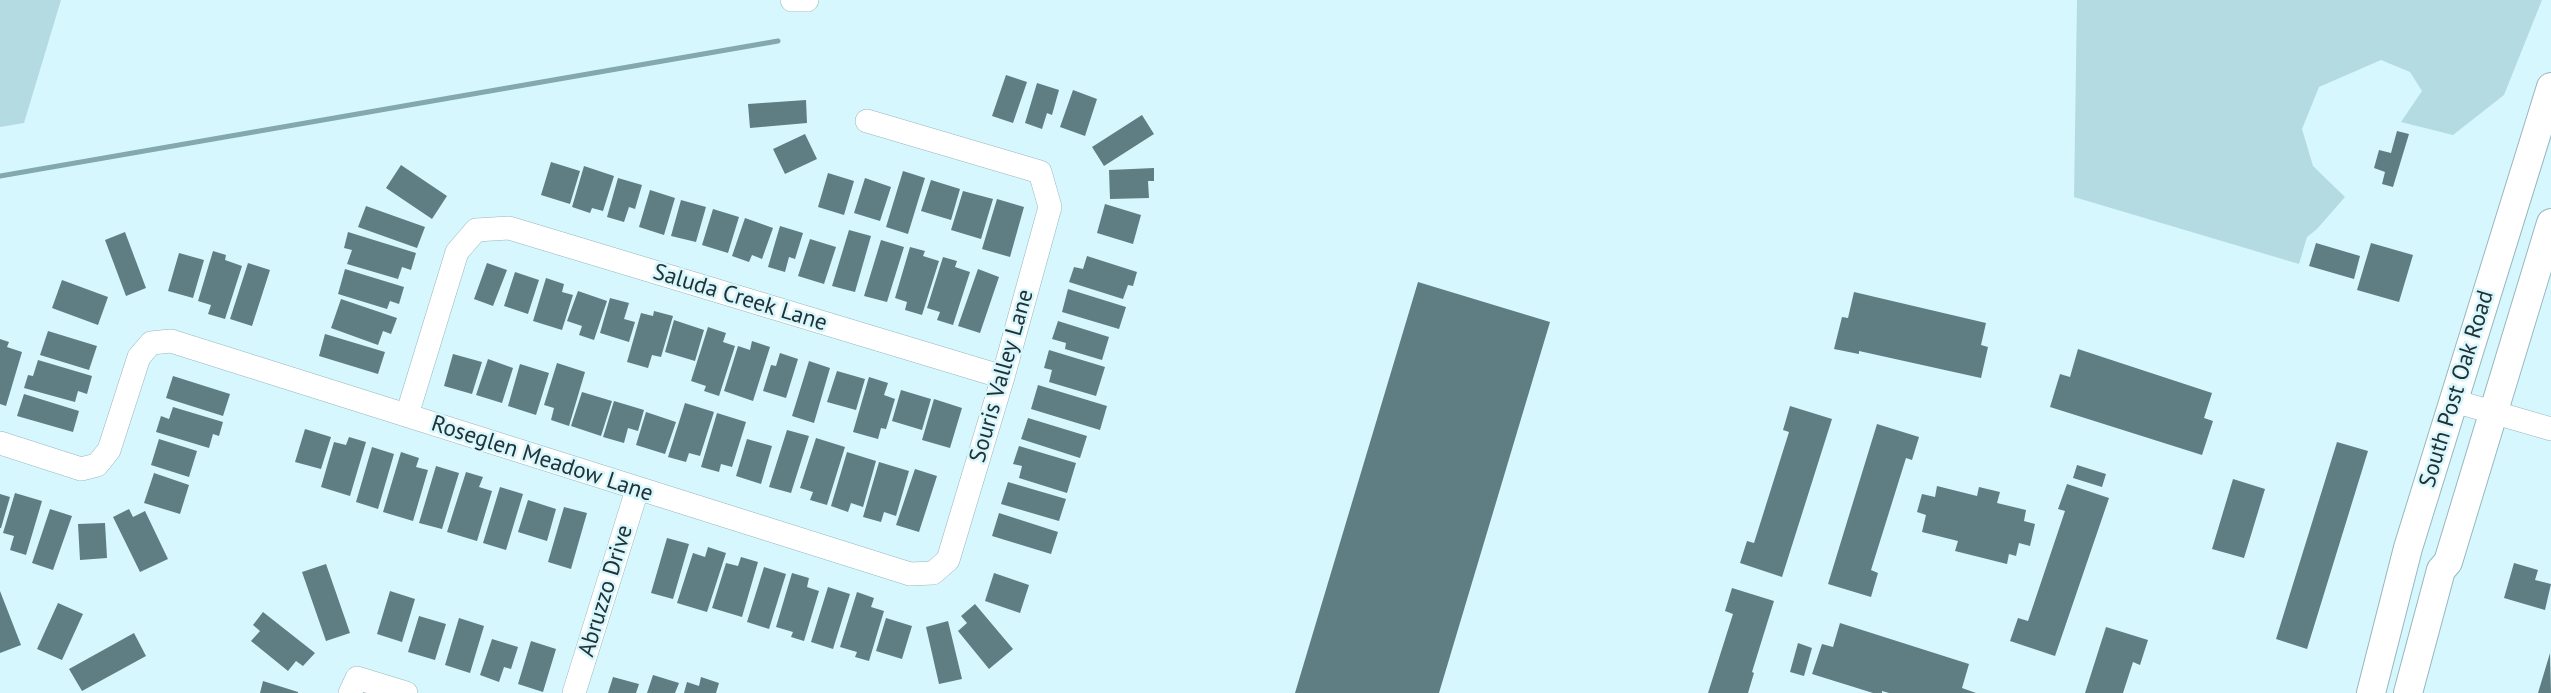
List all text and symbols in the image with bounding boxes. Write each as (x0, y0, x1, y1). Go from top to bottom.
street label: Saluda Creek Lane (650, 258, 830, 338)
street label: Souris Valley Lane (964, 286, 1040, 466)
street label: South Post Oak Road (2414, 287, 2500, 491)
street label: Roseglen Meadow Lane (428, 410, 656, 508)
street label: Abruzzo Drive (573, 522, 639, 660)

